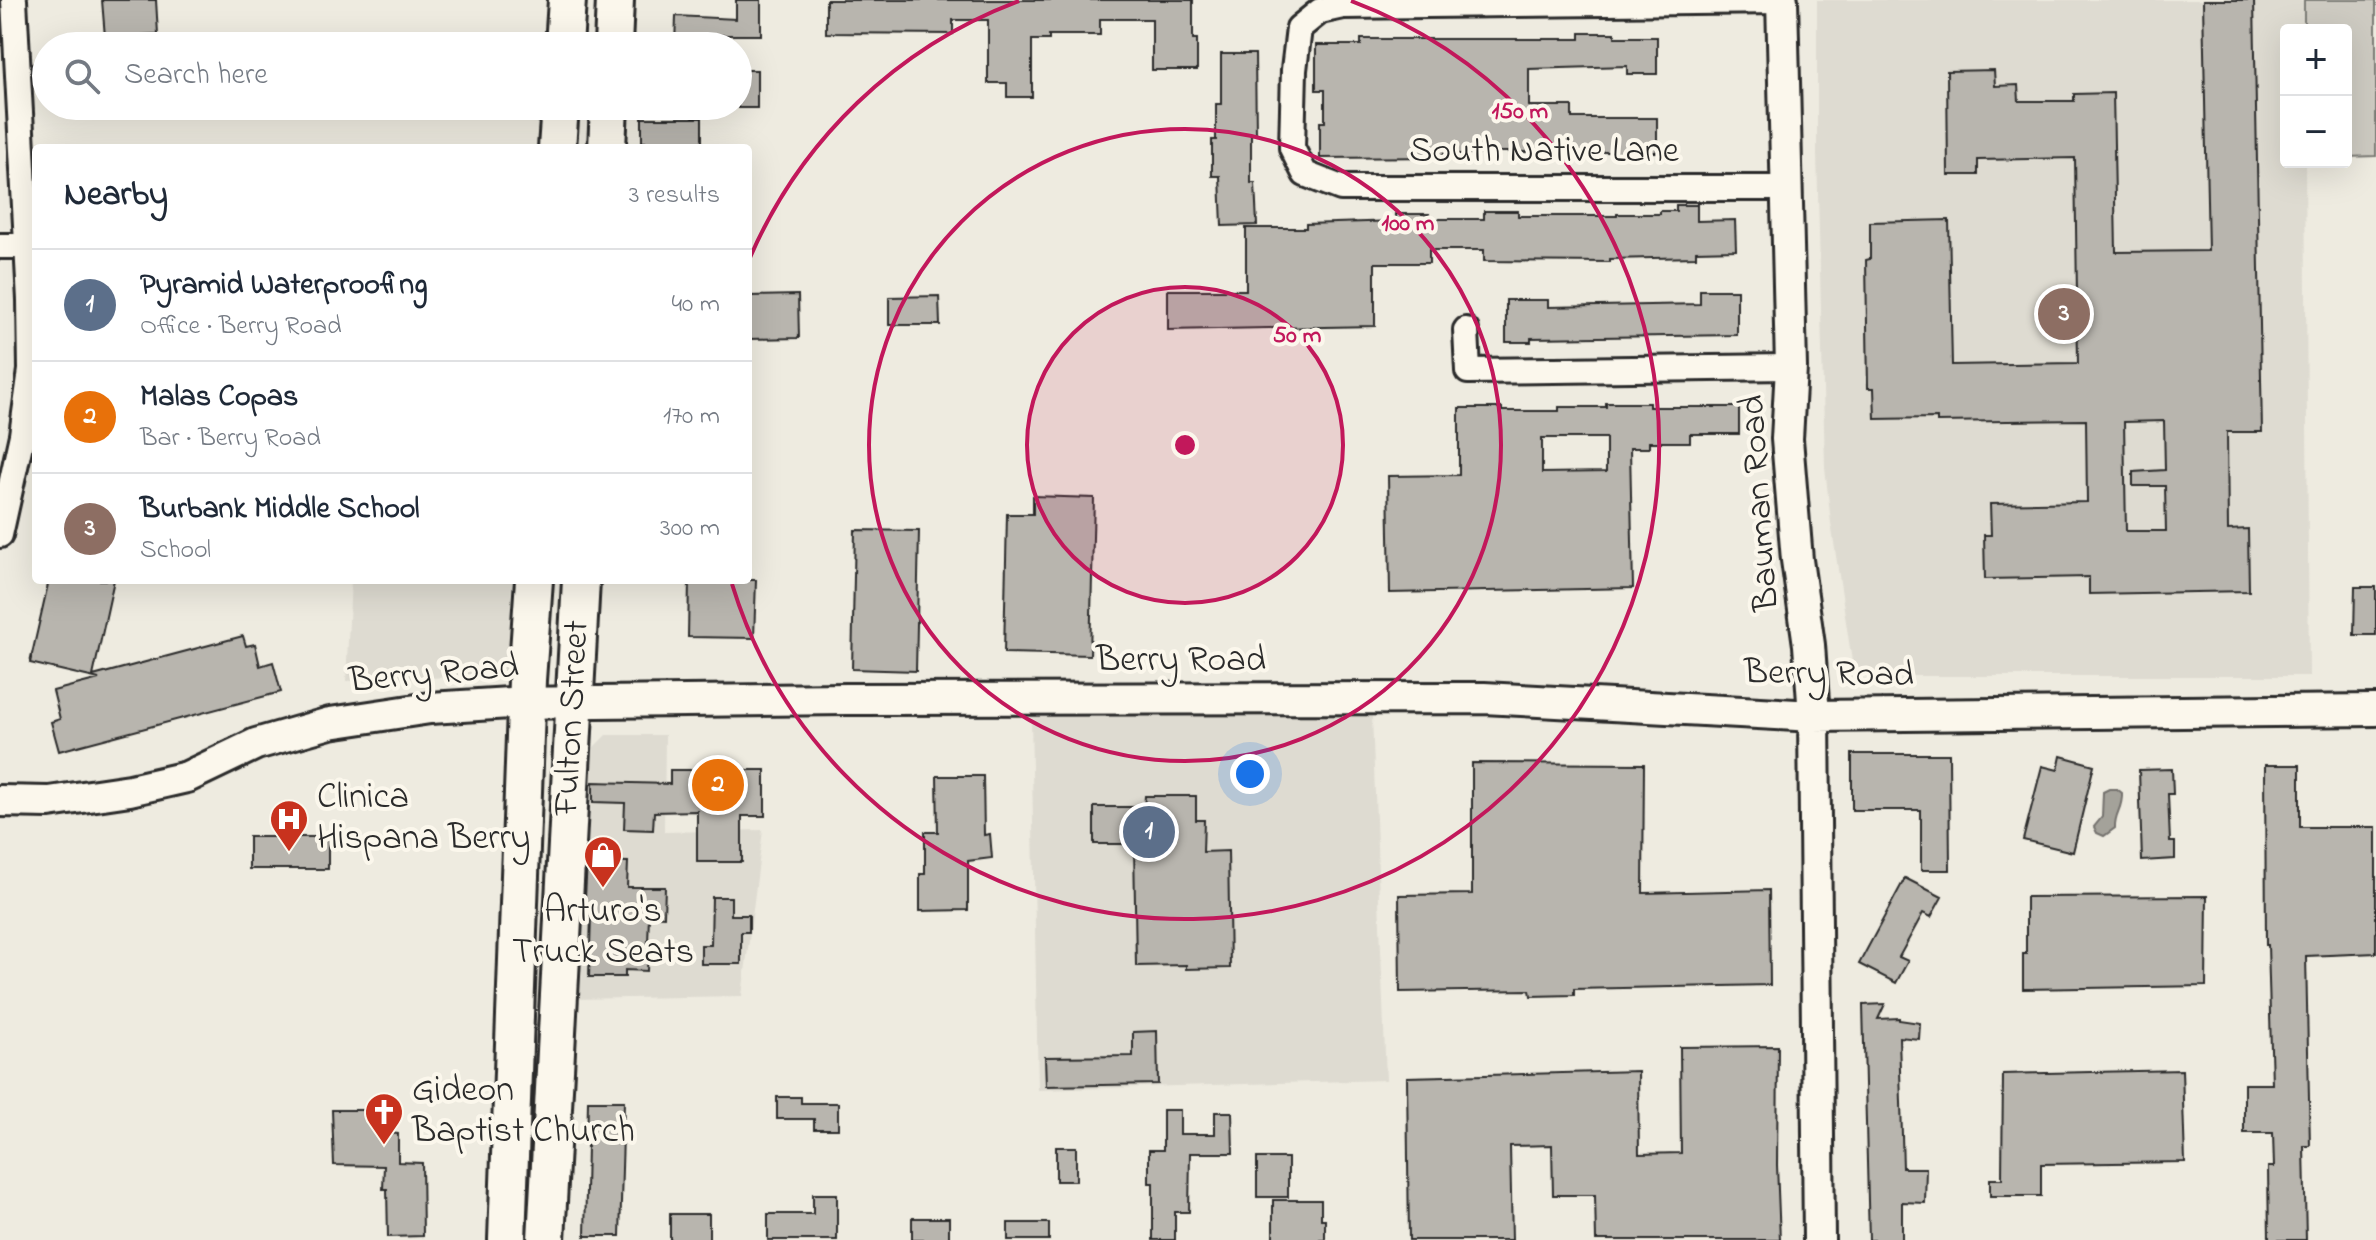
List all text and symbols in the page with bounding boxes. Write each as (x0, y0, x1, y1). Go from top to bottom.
map controls (2280, 24, 2352, 168)
button: + (2280, 24, 2352, 96)
search box (32, 32, 752, 120)
icon: search (60, 54, 104, 98)
text: Search here (124, 54, 268, 98)
text: 150 m (1492, 95, 1549, 130)
button: − (2280, 96, 2352, 168)
street label: South Native Lane (1409, 126, 1680, 179)
text: Nearby (64, 171, 168, 221)
text: 3 results (629, 177, 720, 215)
text: 100 m (1382, 207, 1435, 242)
text: Pyramid Waterproofing (140, 264, 428, 308)
pin: 3 (2038, 284, 2090, 344)
text: 1 (86, 286, 94, 324)
text: 40 m (671, 286, 720, 324)
text: Office · Berry Road (140, 308, 342, 346)
text: 50 m (1273, 319, 1322, 354)
text: Malas Copas (140, 376, 298, 420)
street label: Bauman Road (1727, 393, 1795, 614)
text: 2 (84, 398, 96, 436)
text: 170 m (663, 398, 720, 436)
text: Bar · Berry Road (140, 420, 321, 458)
centre of rings (1171, 431, 1199, 459)
text: Burbank Middle School (140, 488, 420, 532)
text: 3 (85, 510, 95, 548)
text: 300 m (660, 510, 720, 548)
text: School (140, 532, 211, 570)
street label: Fulton Street (541, 619, 605, 818)
street label: Berry Road (1095, 635, 1266, 688)
street label: Berry Road (346, 641, 521, 709)
street label: Berry Road (1743, 647, 1914, 703)
your location (1230, 754, 1270, 794)
pin: 2 (692, 755, 744, 815)
place label: Clinica Hispana Berry (317, 772, 531, 866)
hospital icon: Clinica Hispana Berry (268, 798, 310, 853)
pin: 1 (1123, 802, 1175, 862)
shop icon: Arturo's Truck Seats (582, 834, 624, 889)
place label: Arturo's Truck Seats (512, 886, 694, 980)
place label: Gideon Baptist Church (411, 1065, 635, 1159)
church icon: Gideon Baptist Church (363, 1091, 405, 1146)

